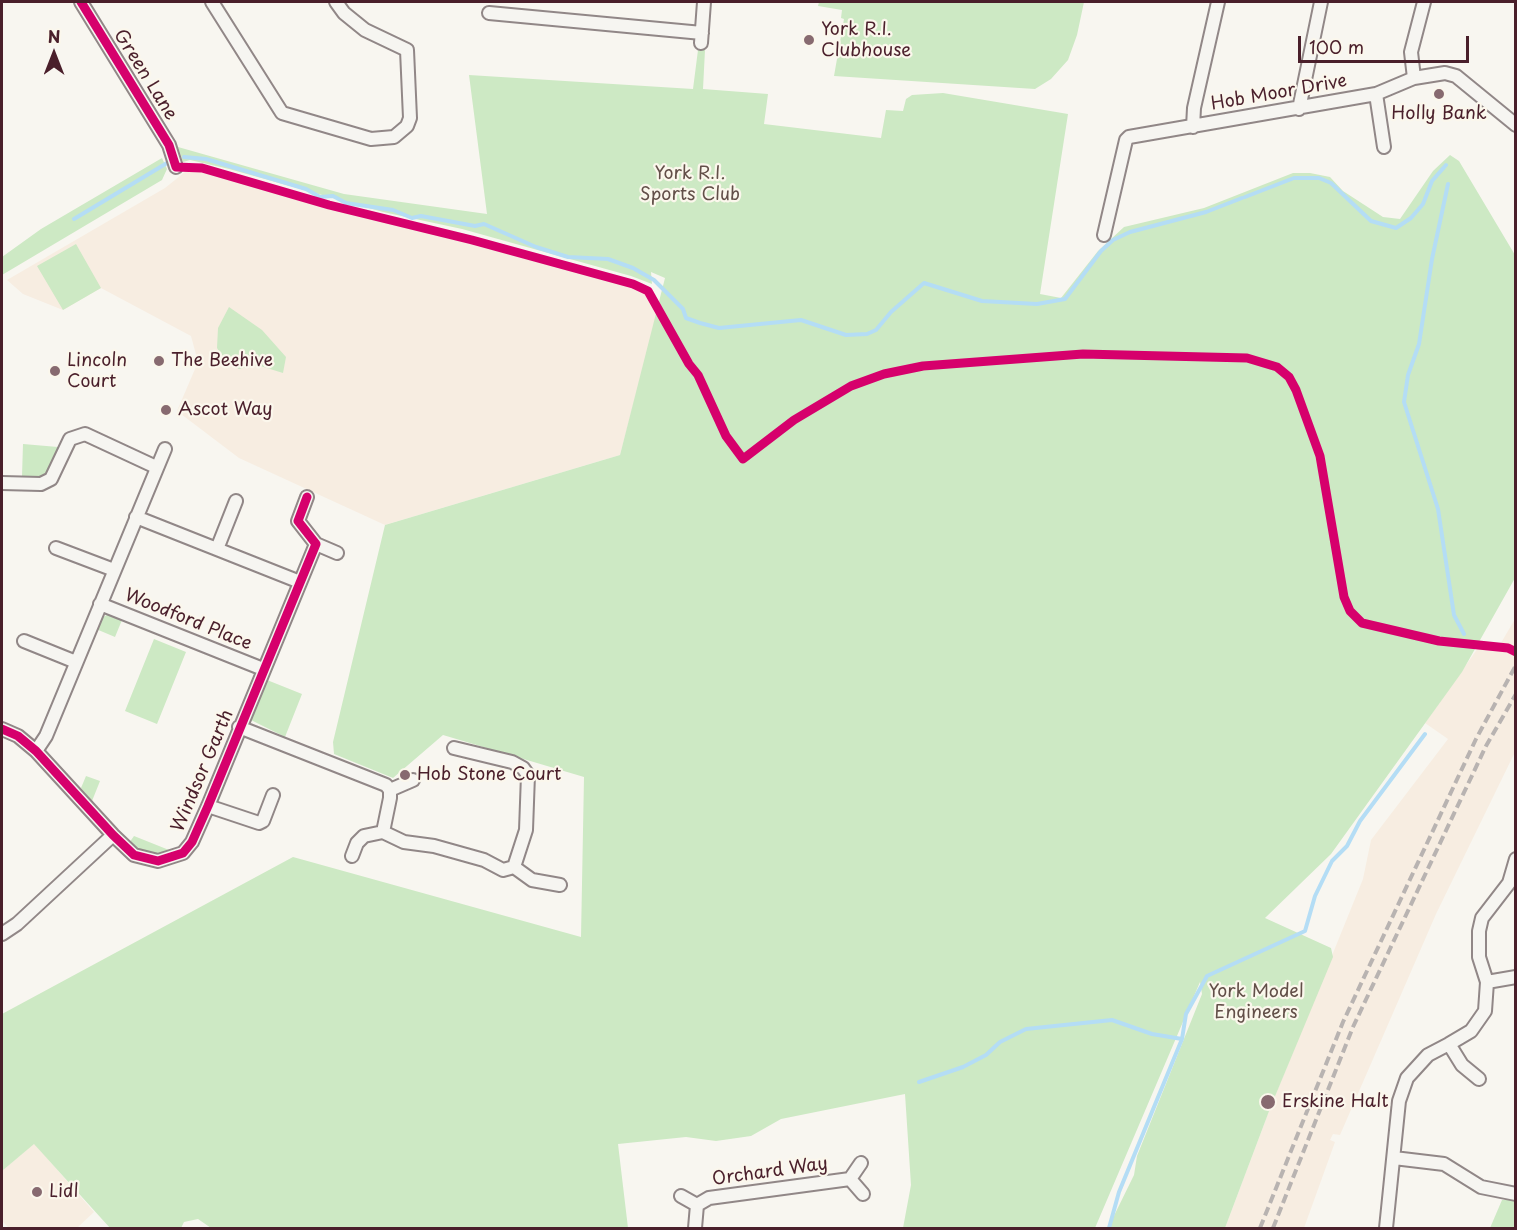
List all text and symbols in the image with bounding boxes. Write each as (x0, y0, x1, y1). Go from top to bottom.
place label: York R.I. Clubhouse (821, 19, 911, 62)
north arrow (24, 24, 84, 84)
text: N (48, 24, 60, 48)
scale bar (1301, 24, 1472, 62)
street label: Green Lane (109, 26, 181, 124)
marker: York R.I. Clubhouse (802, 33, 816, 47)
text: 100 m (1309, 33, 1364, 60)
street label: Hob Moor Drive (1209, 70, 1349, 116)
marker: Holly Bank (1432, 87, 1446, 101)
place label: Holly Bank (1391, 103, 1487, 125)
park label: York R.I. Sports Club (640, 163, 740, 206)
place label: Lincoln Court (67, 350, 127, 392)
place label: The Beehive (171, 350, 273, 372)
marker: The Beehive (152, 354, 166, 368)
marker: Lincoln Court (48, 364, 62, 378)
place label: Ascot Way (178, 399, 273, 421)
marker: Ascot Way (159, 403, 173, 417)
street label: Woodford Place (121, 585, 255, 655)
street label: Windsor Garth (168, 707, 238, 835)
place label: Hob Stone Court (417, 764, 561, 786)
marker: Hob Stone Court (398, 768, 412, 782)
park label: York Model Engineers (1208, 981, 1304, 1024)
place label: Erskine Halt (1282, 1091, 1389, 1113)
marker: Erskine Halt (1259, 1093, 1277, 1111)
street label: Orchard Way (711, 1153, 829, 1191)
place label: Lidl (49, 1181, 79, 1203)
marker: Lidl (30, 1185, 44, 1199)

